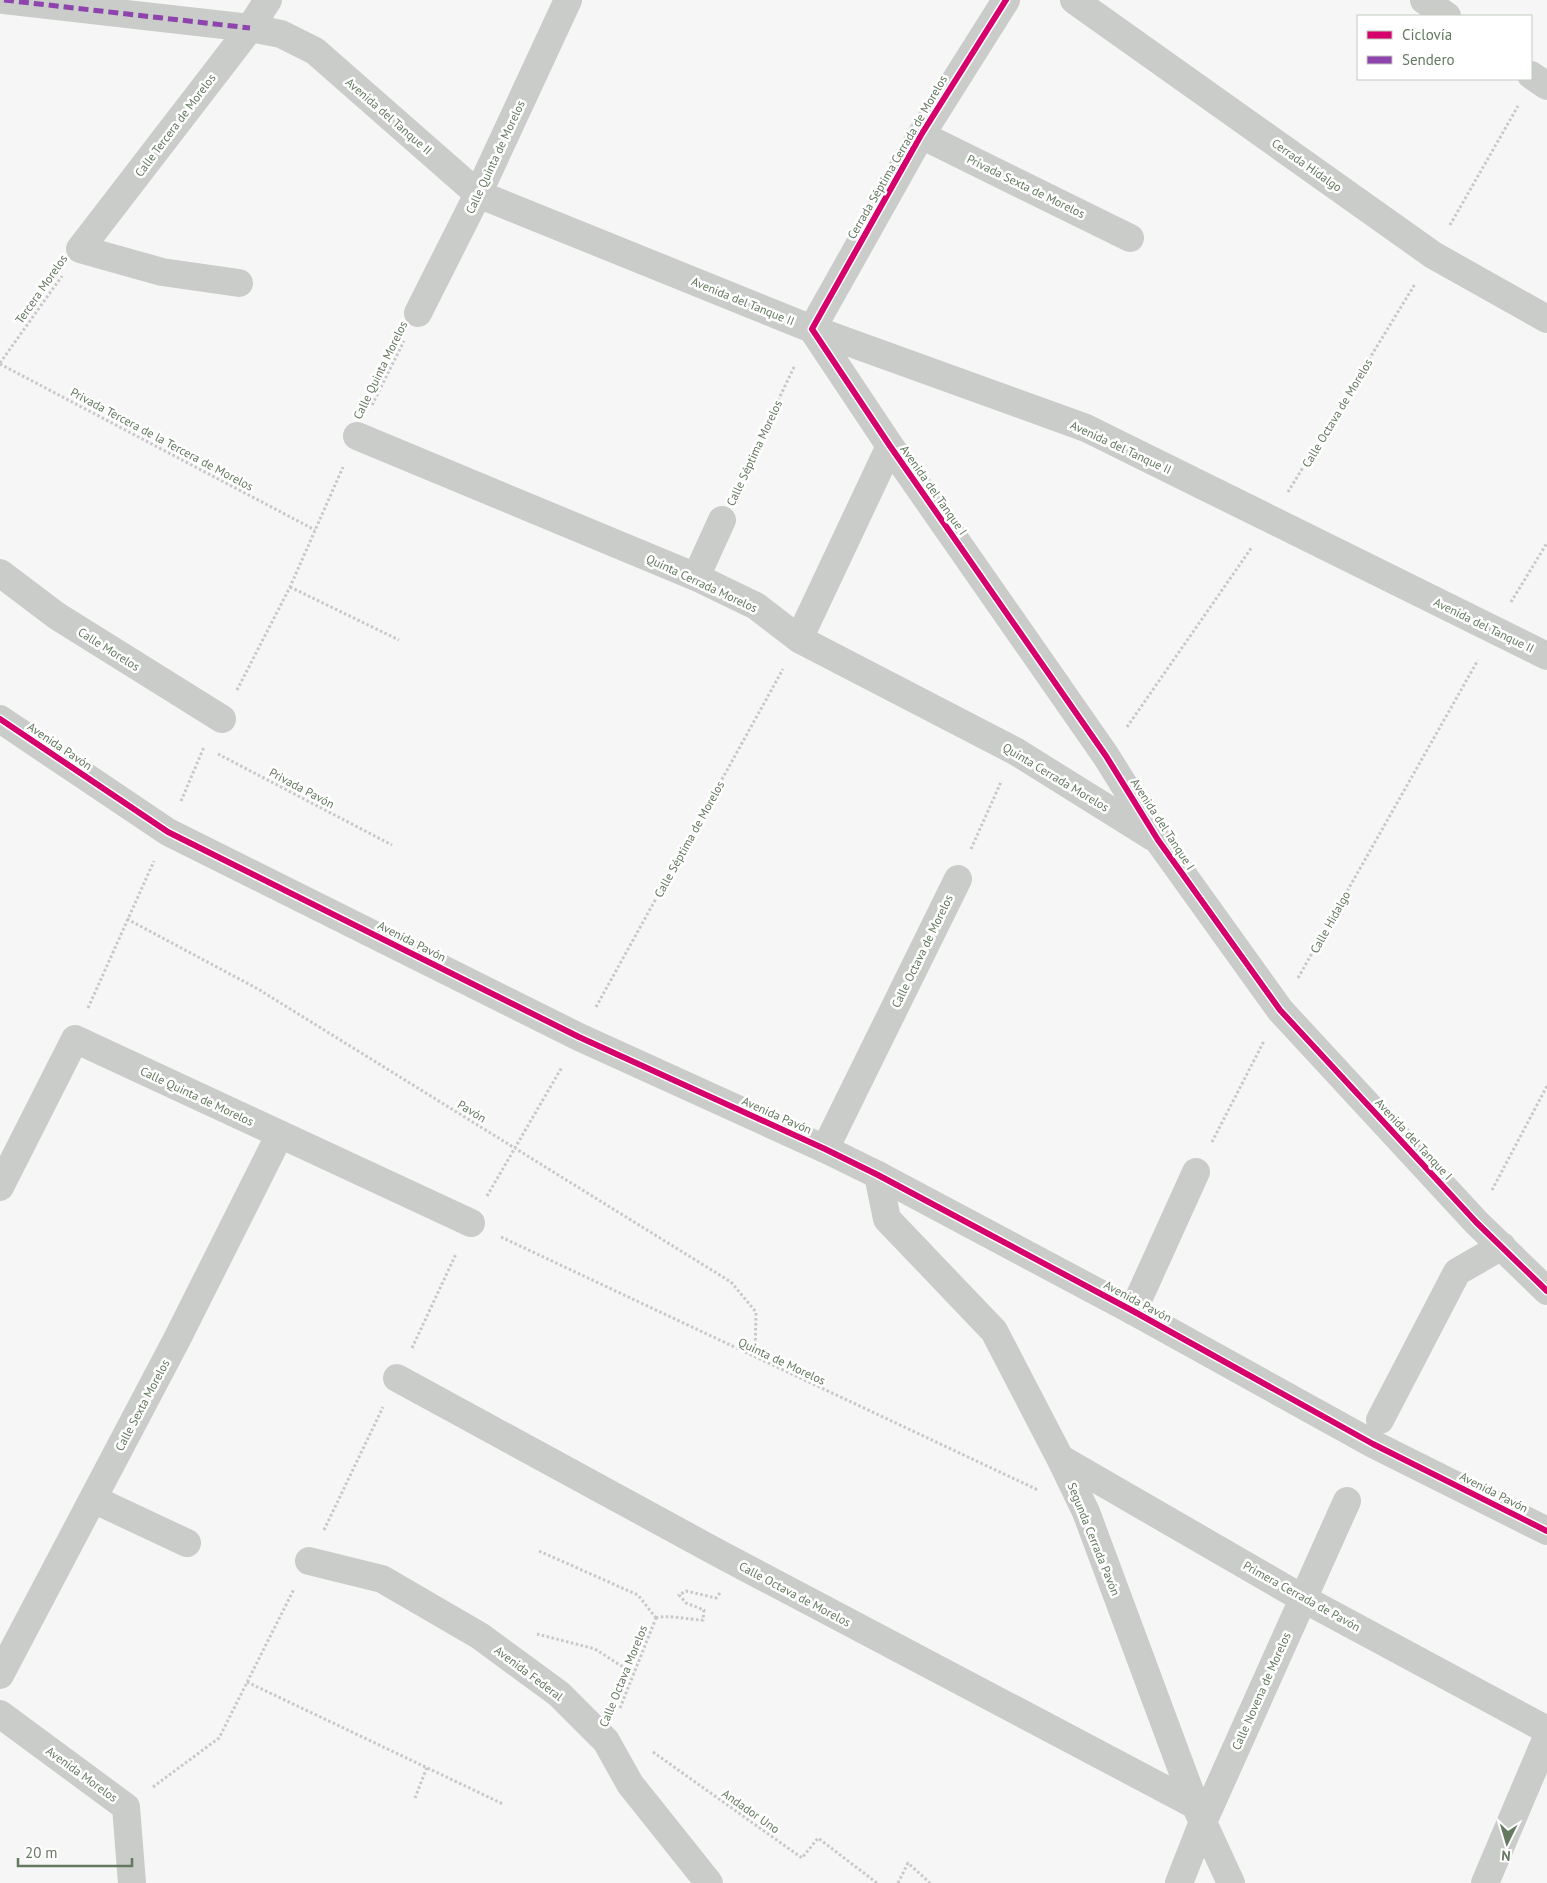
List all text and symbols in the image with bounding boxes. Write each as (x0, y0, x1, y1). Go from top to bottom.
legend (1357, 15, 1532, 80)
text: Ciclovía (1402, 25, 1452, 44)
text: Sendero (1402, 50, 1455, 69)
street label: Calle Tercera de Morelos (131, 71, 219, 179)
street label: Cerrada Séptima Cerrada de Morelos (844, 72, 950, 242)
street label: Avenida del Tanque II (343, 74, 435, 158)
street label: Calle Quinta de Morelos (462, 98, 528, 216)
street label: Cerrada Hidalgo (1269, 135, 1345, 195)
street label: Privada Sexta de Morelos (965, 151, 1087, 221)
street label: Tercera Morelos (12, 252, 70, 326)
street label: Avenida del Tanque II (689, 273, 797, 329)
street label: Calle Quinta Morelos (350, 318, 410, 422)
street label: Calle Octava de Morelos (1299, 356, 1375, 470)
street label: Privada Tercera de la Tercera de Morelos (68, 384, 256, 494)
street label: Calle Séptima Morelos (723, 398, 785, 508)
street label: Avenida del Tanque II (1068, 417, 1174, 477)
street label: Avenida del Tanque I (897, 442, 971, 538)
street label: Quinta Cerrada Morelos (644, 551, 760, 615)
street label: Avenida del Tanque II (1431, 594, 1537, 656)
street label: Calle Morelos (75, 624, 143, 674)
street label: Avenida Pavón (25, 719, 95, 773)
street label: Quinta Cerrada Morelos (1000, 739, 1112, 815)
street label: Privada Pavón (267, 765, 337, 811)
street label: Avenida del Tanque I (1128, 775, 1198, 873)
street label: Calle Séptima de Morelos (651, 778, 727, 900)
street label: Calle Hidalgo (1307, 888, 1353, 956)
street label: Calle Octava de Morelos (888, 892, 956, 1010)
street label: Avenida Pavón (375, 917, 449, 965)
street label: Calle Quinta de Morelos (138, 1063, 256, 1129)
street label: Avenida Pavón (740, 1093, 814, 1137)
street label: Avenida del Tanque I (1372, 1095, 1456, 1183)
street label: Pavón (455, 1096, 489, 1126)
street label: Avenida Pavón (1102, 1277, 1174, 1325)
street label: Quinta de Morelos (736, 1334, 828, 1388)
street label: Calle Sexta Morelos (112, 1357, 172, 1453)
street label: Avenida Pavón (1457, 1468, 1531, 1516)
street label: Segunda Cerrada Pavón (1064, 1480, 1124, 1598)
street label: Calle Octava de Morelos (737, 1558, 853, 1630)
street label: Primera Cerrada de Pavón (1241, 1558, 1363, 1634)
street label: Calle Octava Morelos (596, 1623, 650, 1729)
street label: Calle Novena de Morelos (1228, 1630, 1294, 1752)
street label: Avenida Federal (492, 1642, 567, 1704)
street label: Avenida Morelos (43, 1743, 121, 1805)
street label: Andador Uno (719, 1786, 783, 1836)
north arrow (1482, 1818, 1532, 1868)
scale bar (18, 1836, 131, 1868)
text: 20 m (25, 1843, 58, 1862)
text: N (1500, 1847, 1511, 1865)

